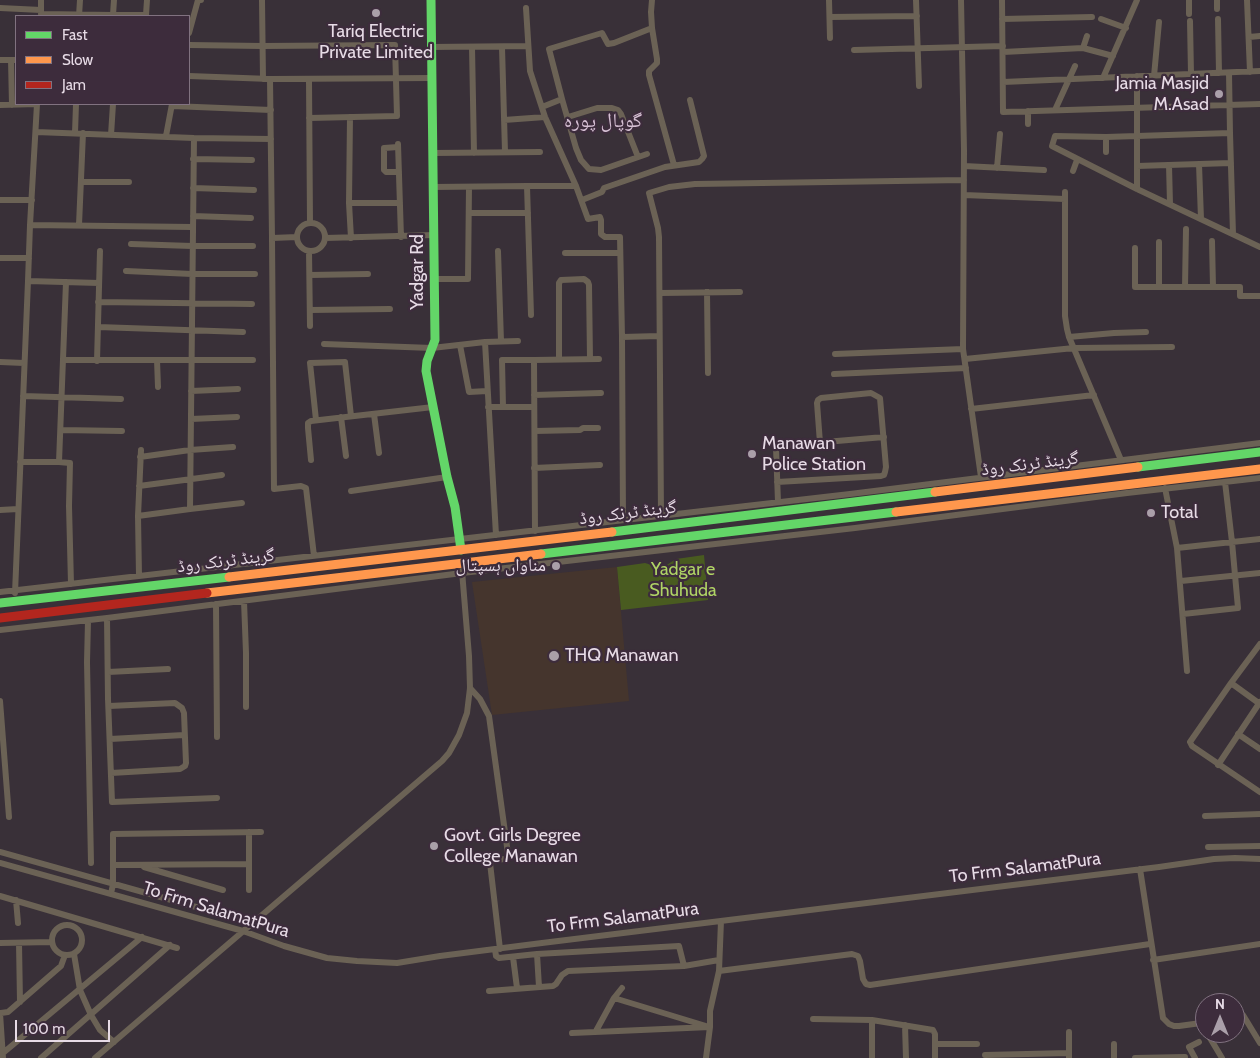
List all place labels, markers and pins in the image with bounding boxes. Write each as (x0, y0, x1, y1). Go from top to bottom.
marker: Tariq Electric Private Limited (370, 7, 382, 19)
place label: Tariq Electric Private Limited (319, 21, 433, 64)
place label: Jamia Masjid M.Asad (1115, 73, 1209, 116)
marker: Jamia Masjid M.Asad (1213, 88, 1225, 100)
place label: Manawan Police Station (762, 433, 866, 476)
marker: Manawan Police Station (746, 448, 758, 460)
place label: Total (1161, 502, 1198, 524)
marker: Total (1145, 507, 1157, 519)
place label: مناواں ہسپتال (456, 555, 546, 577)
marker: مناواں ہسپتال (550, 560, 562, 572)
place label: THQ Manawan (565, 645, 679, 667)
marker: THQ Manawan (547, 649, 561, 663)
place label: Govt. Girls Degree College Manawan (444, 825, 581, 868)
marker: Govt. Girls Degree College Manawan (428, 840, 440, 852)

